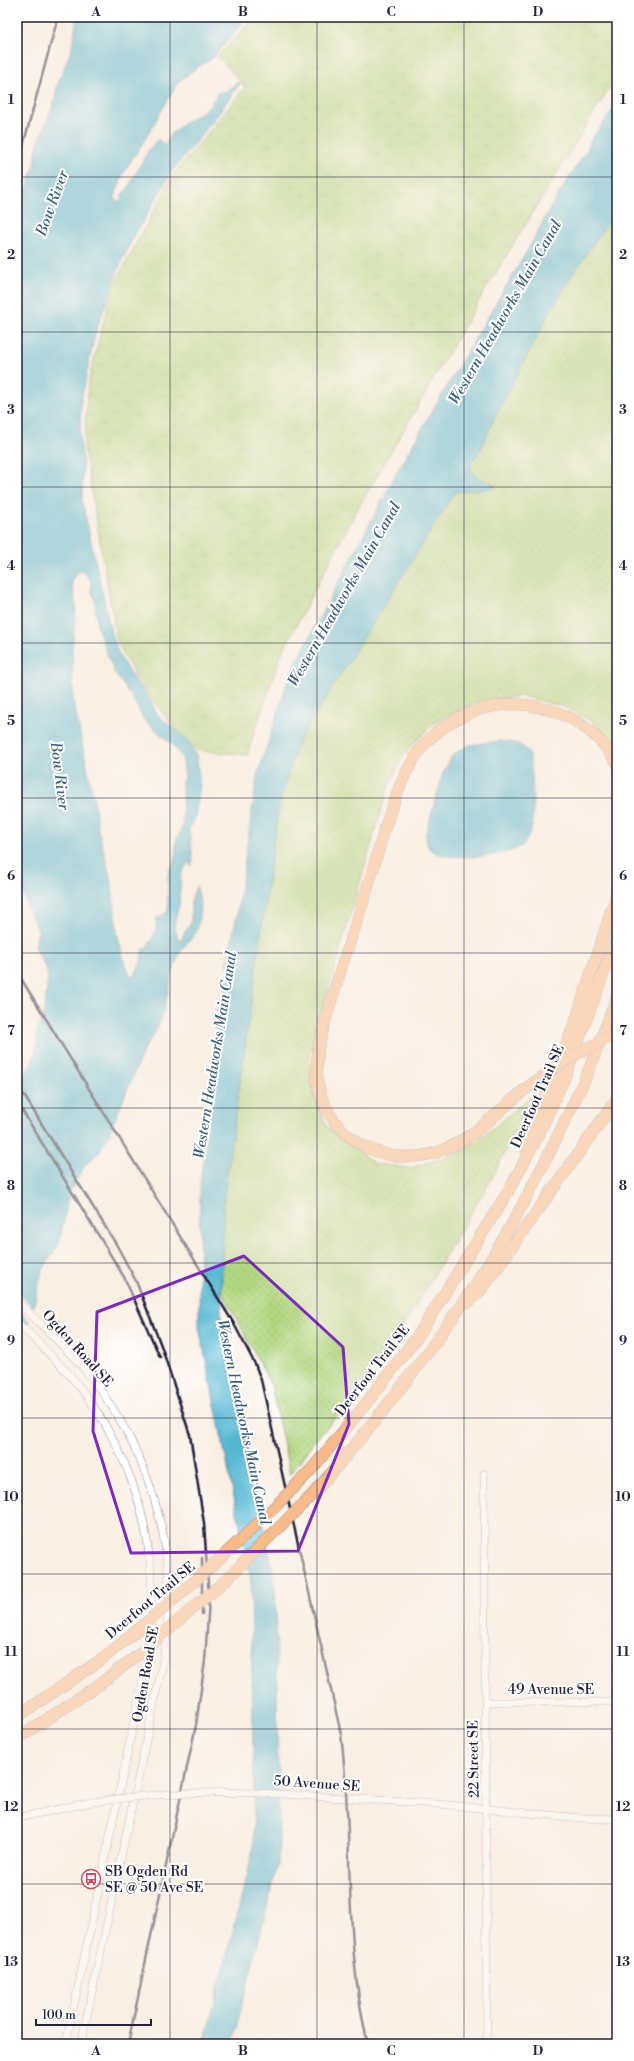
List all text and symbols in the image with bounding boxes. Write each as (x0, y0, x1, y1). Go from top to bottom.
text: A (90, 4, 101, 20)
text: B (238, 4, 248, 20)
text: C (386, 4, 396, 20)
text: D (533, 4, 543, 20)
text: 1 (8, 92, 15, 108)
text: 1 (620, 92, 627, 108)
water label: Bow River (31, 167, 73, 240)
water label: Western Headworks Main Canal (445, 217, 566, 408)
text: 2 (7, 247, 15, 263)
text: 2 (619, 247, 627, 263)
text: 3 (7, 402, 15, 418)
text: 3 (619, 402, 627, 418)
water label: Western Headworks Main Canal (284, 499, 405, 690)
text: 4 (7, 558, 16, 574)
text: 4 (619, 558, 628, 574)
text: 5 (7, 713, 15, 729)
text: 5 (619, 713, 627, 729)
water label: Bow River (46, 740, 73, 812)
text: 6 (7, 868, 15, 884)
text: 6 (619, 868, 627, 884)
water label: Western Headworks Main Canal (190, 950, 241, 1160)
text: 7 (7, 1023, 15, 1039)
text: 7 (619, 1023, 627, 1039)
street label: Deerfoot Trail SE (507, 1042, 569, 1151)
text: 8 (7, 1178, 15, 1194)
text: 8 (619, 1178, 627, 1194)
street label: Ogden Road SE (38, 1306, 117, 1391)
water label: Western Headworks Main Canal (212, 1317, 275, 1527)
street label: Deerfoot Trail SE (331, 1321, 414, 1420)
text: 9 (7, 1333, 15, 1349)
text: 9 (619, 1333, 627, 1349)
text: 10 (3, 1489, 19, 1505)
text: 10 (615, 1489, 631, 1505)
street label: Deerfoot Trail SE (102, 1558, 199, 1643)
street label: Ogden Road SE (129, 1625, 163, 1724)
text: 11 (5, 1644, 18, 1660)
text: 11 (617, 1644, 630, 1660)
street label: 49 Avenue SE (508, 1681, 594, 1699)
street label: 22 Street SE (464, 1720, 484, 1798)
street label: 50 Avenue SE (273, 1772, 361, 1796)
text: 12 (4, 1799, 18, 1815)
text: 12 (616, 1799, 630, 1815)
place label: SB Ogden Rd SE @ 50 Ave SE (105, 1863, 203, 1897)
bus stop icon: SB Ogden Rd SE @ 50 Ave SE (80, 1868, 102, 1890)
text: 13 (4, 1954, 18, 1970)
text: 13 (616, 1954, 630, 1970)
scale bar (36, 2001, 151, 2027)
text: 100 m (42, 2008, 76, 2023)
text: A (90, 2043, 101, 2059)
text: B (238, 2043, 248, 2059)
text: C (386, 2043, 396, 2059)
text: D (533, 2043, 543, 2059)

